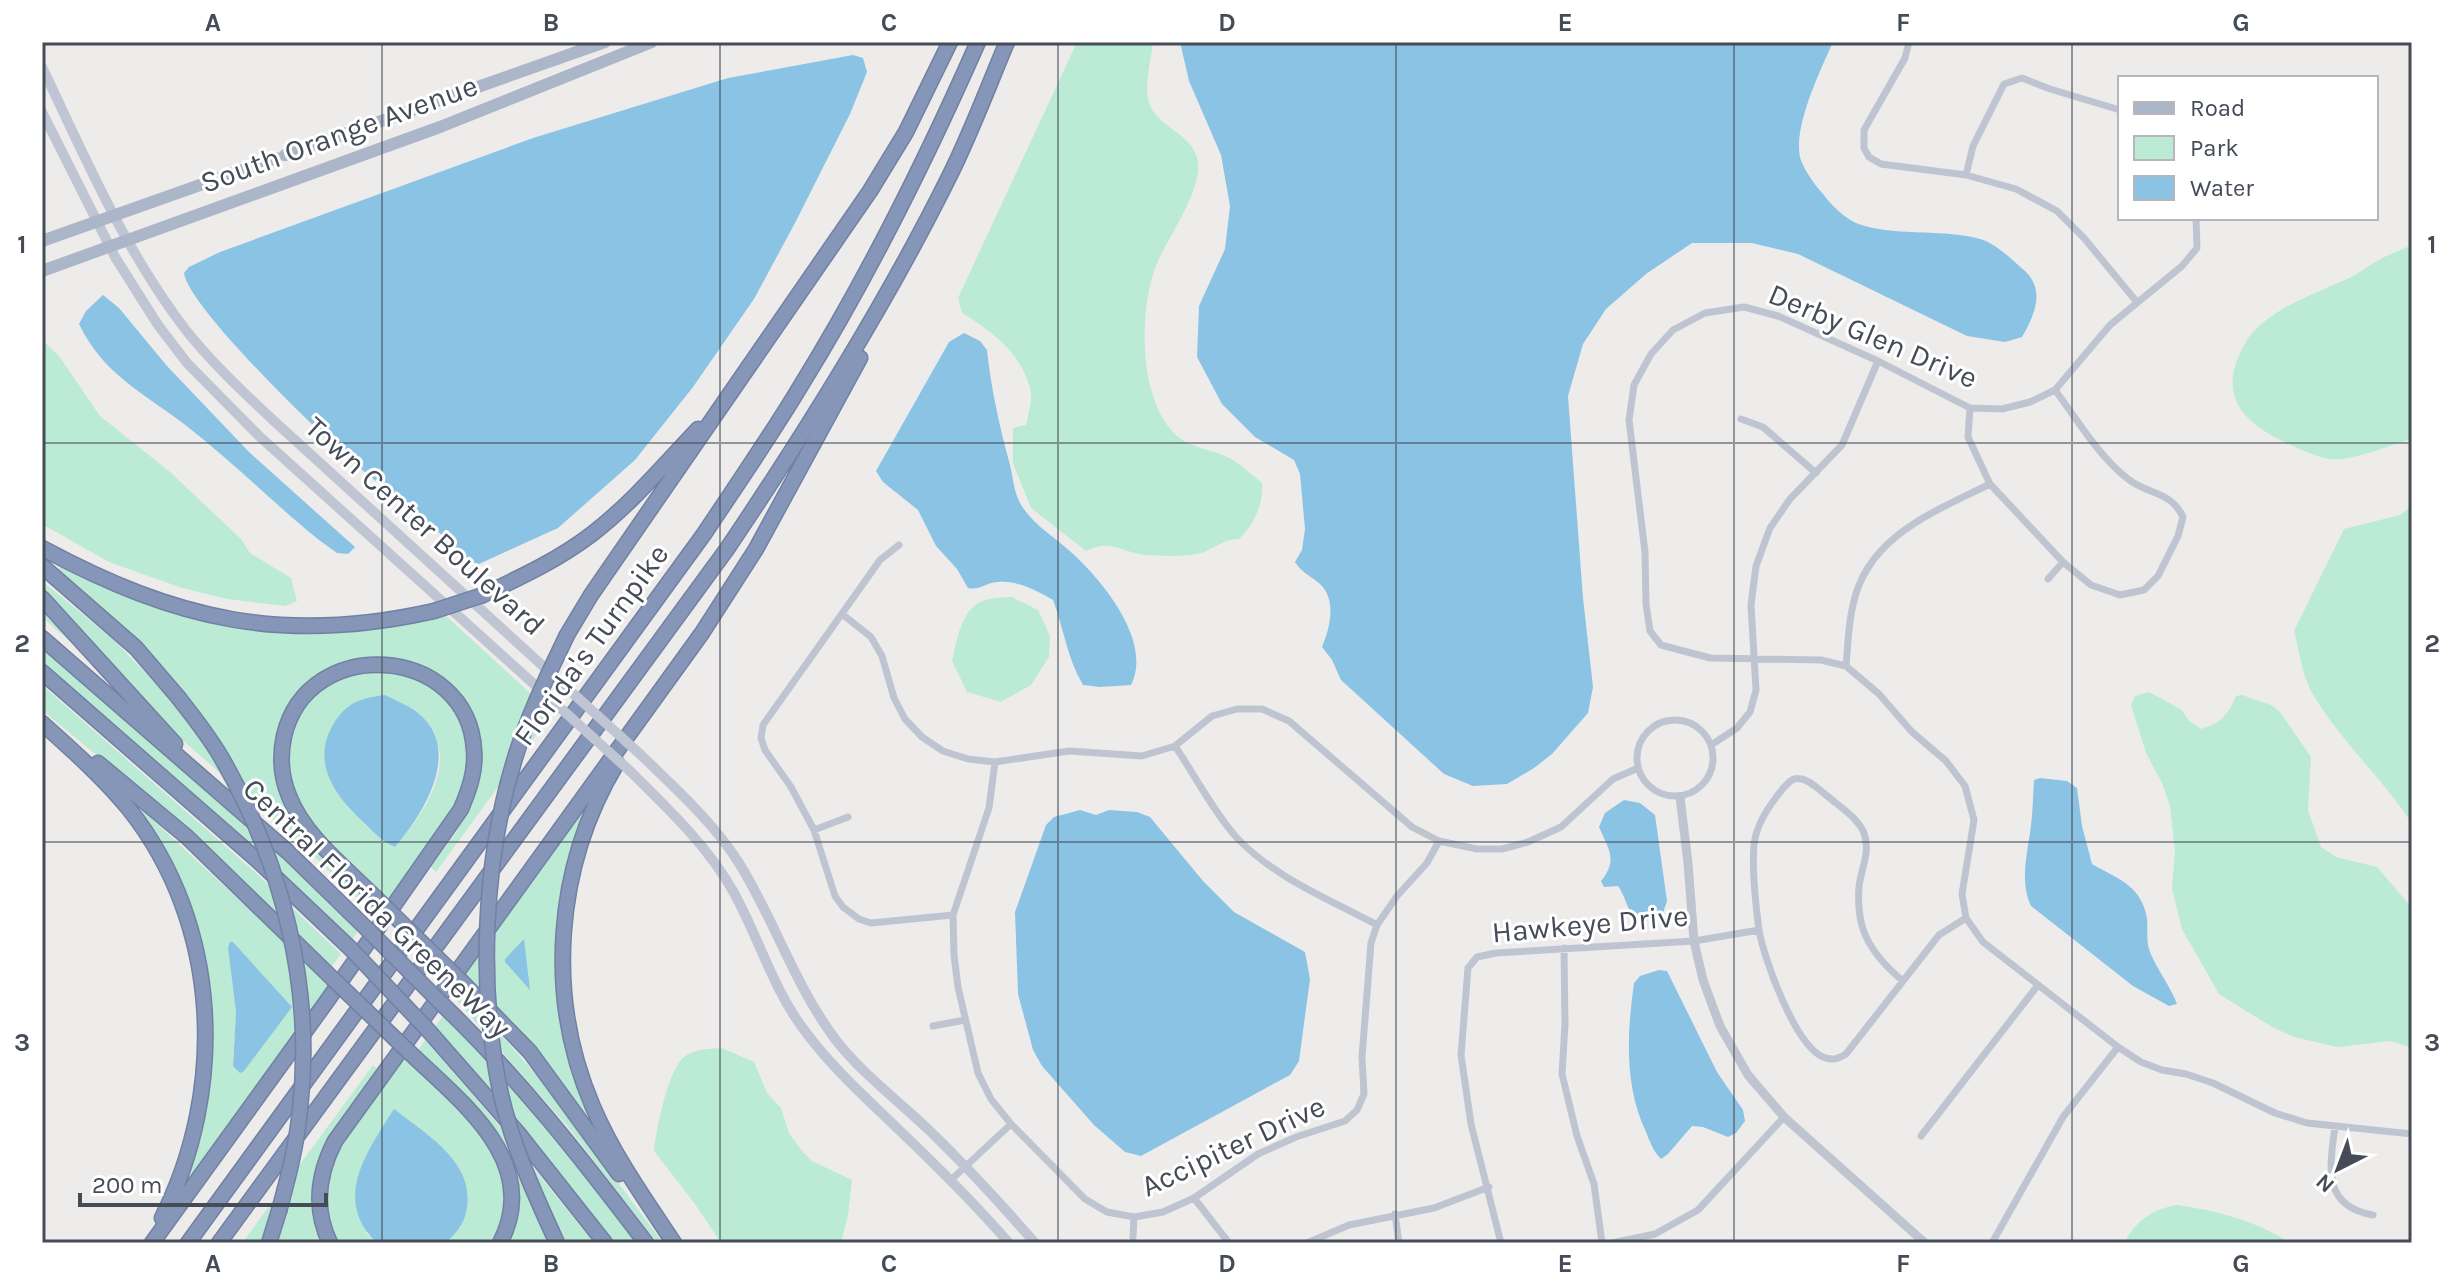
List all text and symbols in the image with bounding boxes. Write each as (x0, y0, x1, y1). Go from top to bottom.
text: A (205, 7, 221, 38)
text: B (543, 7, 559, 38)
text: C (881, 7, 897, 38)
text: D (1218, 7, 1236, 38)
text: E (1557, 7, 1573, 38)
text: F (1896, 7, 1910, 38)
text: G (2232, 7, 2250, 38)
street label: South Orange Avenue (196, 67, 482, 201)
legend (2118, 76, 2378, 220)
text: Road (2190, 94, 2245, 122)
text: Park (2190, 134, 2239, 162)
text: Water (2190, 174, 2254, 202)
text: 1 (17, 229, 27, 260)
text: 1 (2427, 229, 2437, 260)
street label: Derby Glen Drive (1763, 276, 1983, 396)
street label: Town Center Boulevard (298, 409, 552, 643)
street label: Florida's Turnpike (506, 537, 676, 753)
text: 2 (14, 628, 30, 659)
text: 2 (2424, 628, 2440, 659)
street label: Central Florida GreeneWay (236, 770, 519, 1046)
street label: Hawkeye Drive (1490, 897, 1690, 951)
text: 3 (14, 1027, 30, 1058)
text: 3 (2424, 1027, 2440, 1058)
street label: Accipiter Drive (1136, 1088, 1330, 1204)
north arrow (2298, 1129, 2378, 1209)
scale bar (80, 1157, 326, 1207)
text: N (2311, 1168, 2340, 1198)
text: 200 m (92, 1171, 163, 1199)
text: A (205, 1248, 221, 1279)
text: B (543, 1248, 559, 1279)
text: C (881, 1248, 897, 1279)
text: D (1218, 1248, 1236, 1279)
text: E (1557, 1248, 1573, 1279)
text: F (1896, 1248, 1910, 1279)
text: G (2232, 1248, 2250, 1279)

